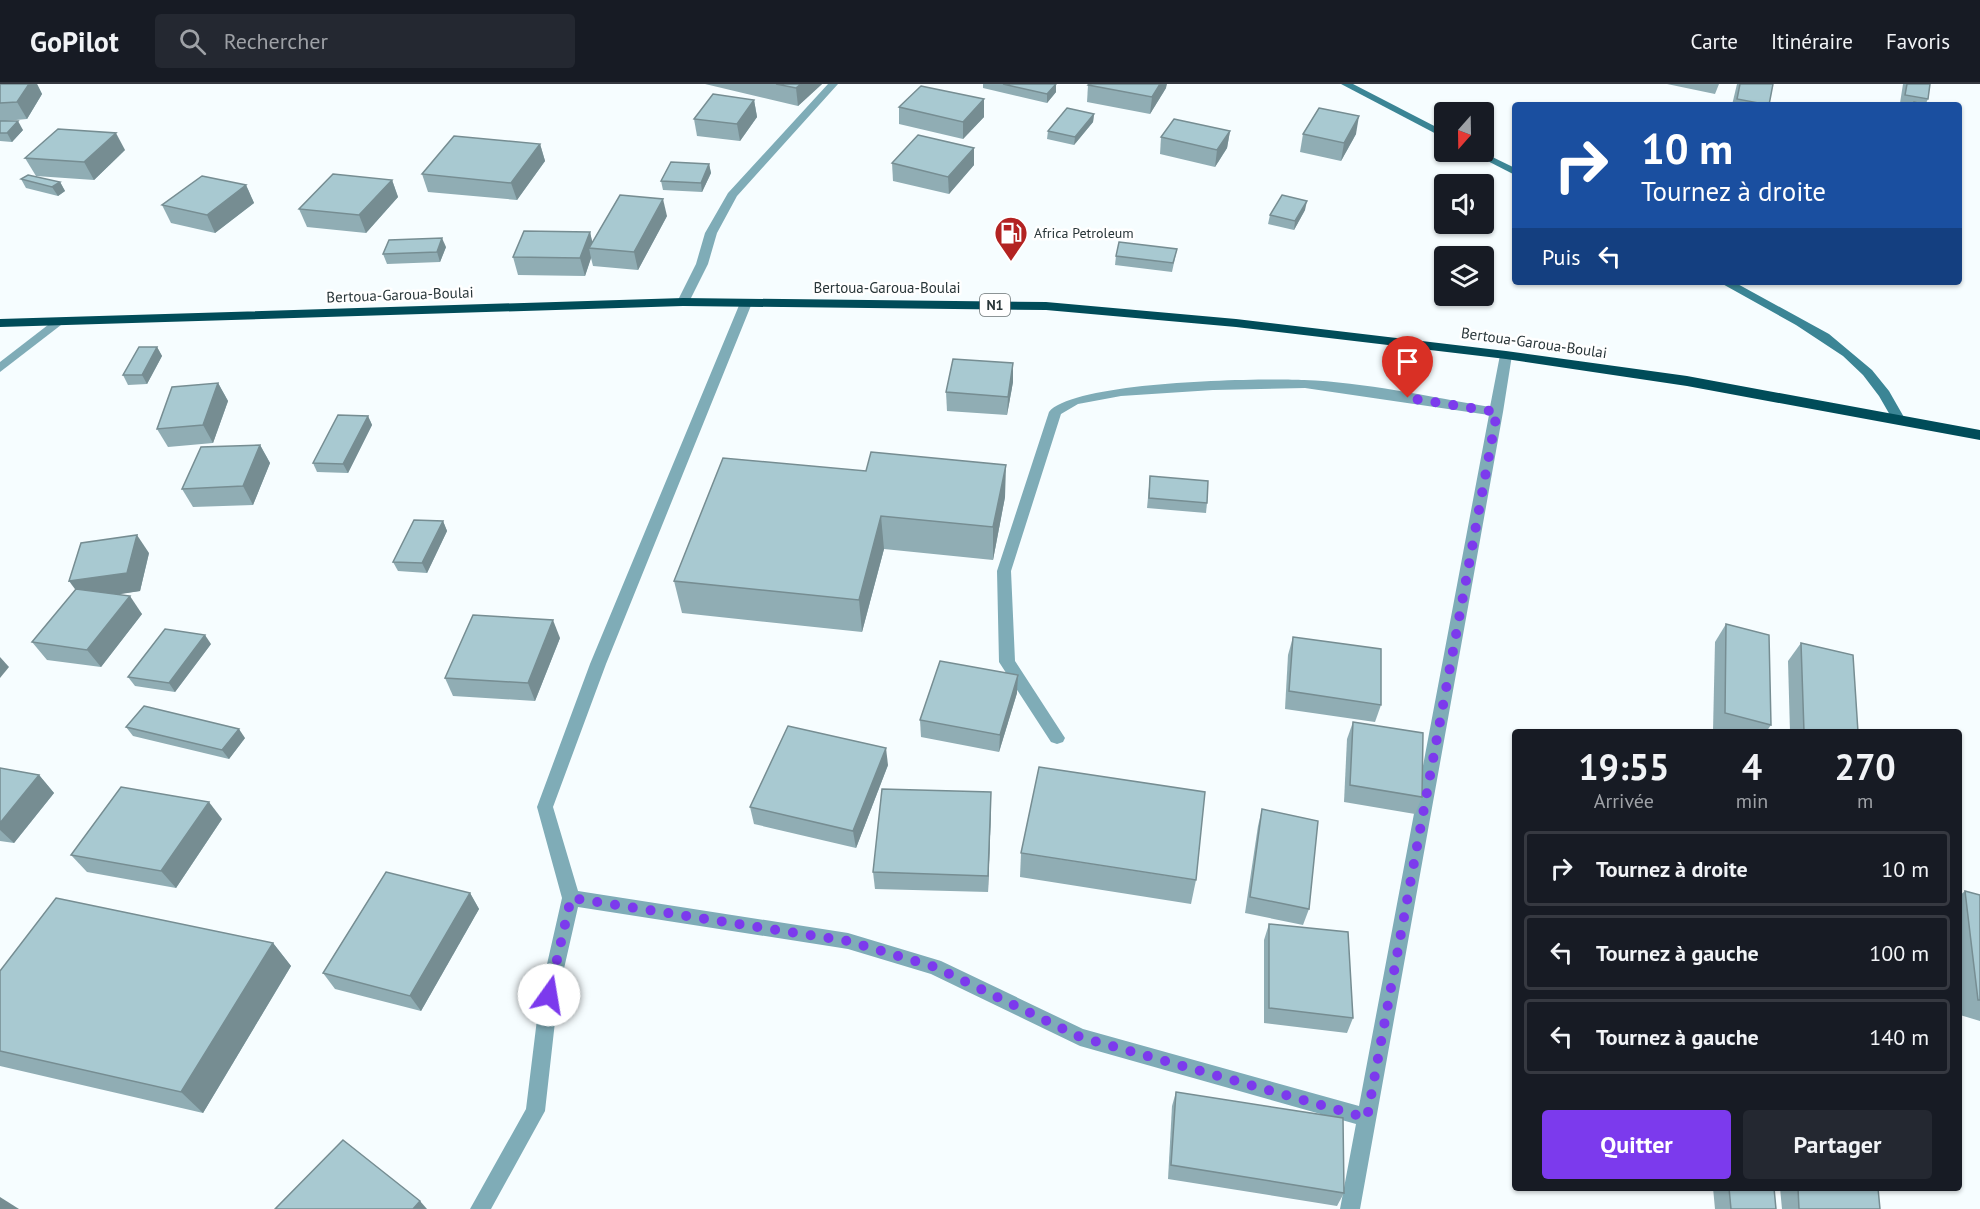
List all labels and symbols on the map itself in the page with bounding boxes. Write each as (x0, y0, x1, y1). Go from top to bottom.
north arrow (1434, 102, 1494, 162)
fuel station icon: Africa Petroleum (993, 215, 1029, 262)
place label: Africa Petroleum (1034, 224, 1134, 242)
street label: Bertoua-Garoua-Boulai (813, 278, 961, 297)
street label: Bertoua-Garoua-Boulai (326, 282, 474, 307)
road number: N1 (980, 294, 1010, 316)
street label: Bertoua-Garoua-Boulai (1460, 323, 1608, 362)
pin (1382, 336, 1433, 398)
position arrow (517, 963, 581, 1027)

